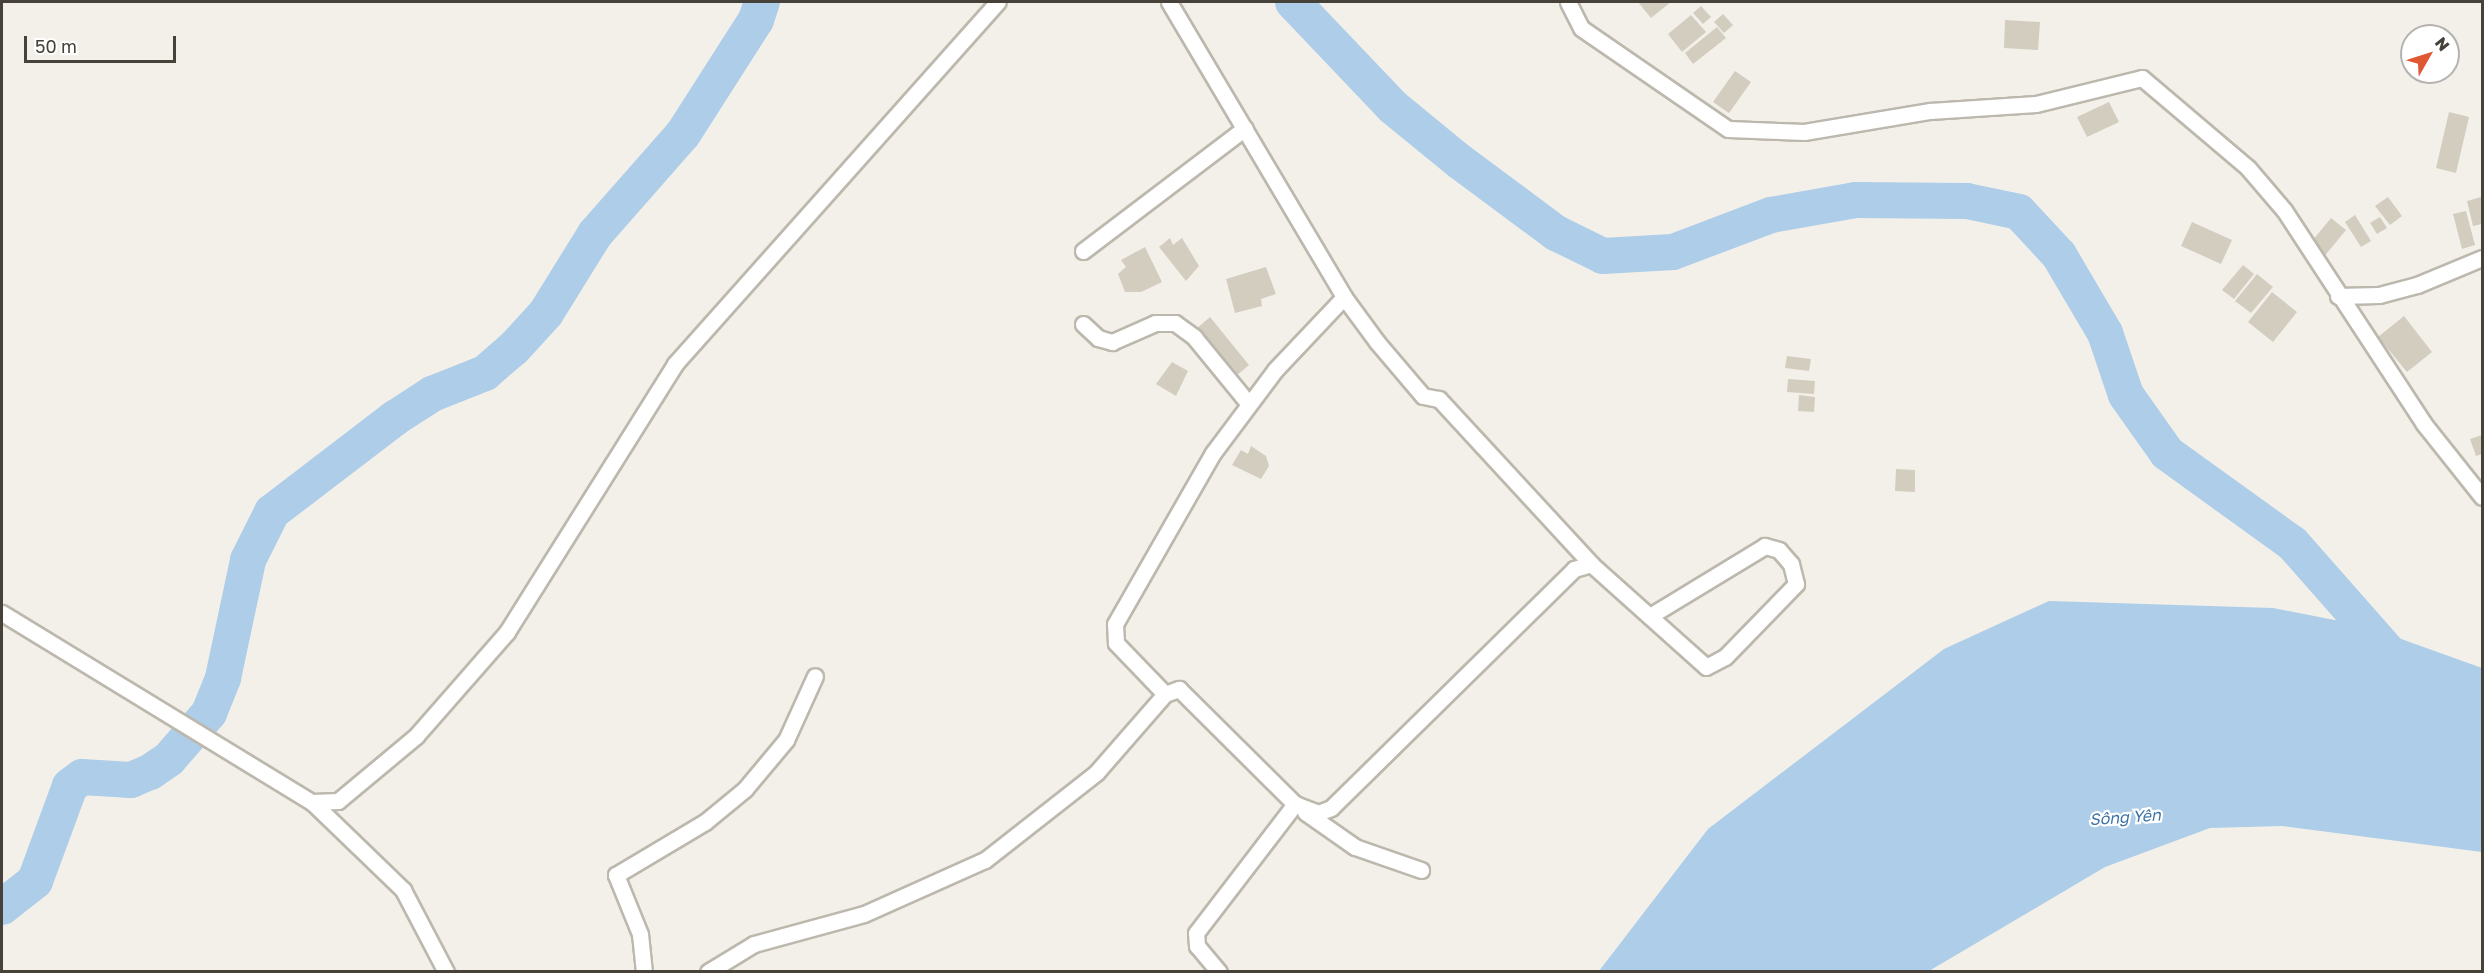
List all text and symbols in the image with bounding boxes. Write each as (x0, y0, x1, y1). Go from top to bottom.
scale bar (27, 24, 178, 62)
north arrow (2400, 24, 2460, 84)
text: N (2431, 33, 2454, 55)
text: 50 m (35, 35, 77, 57)
water label: Sông Yên (2089, 805, 2161, 829)

